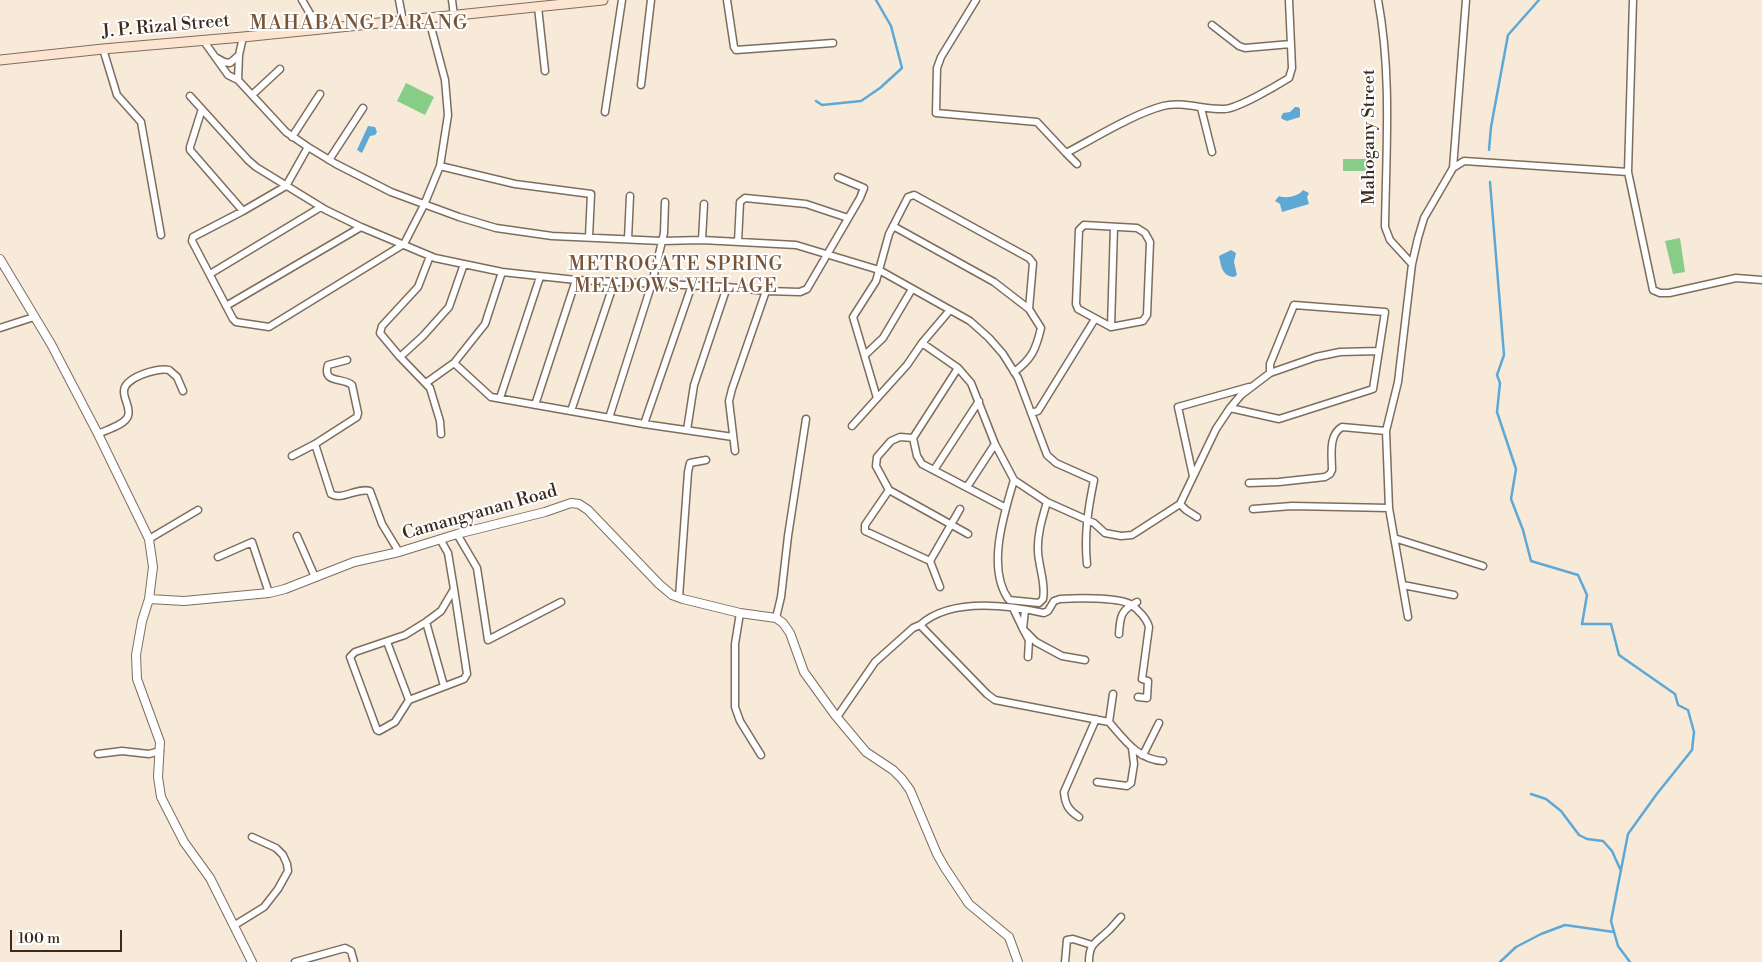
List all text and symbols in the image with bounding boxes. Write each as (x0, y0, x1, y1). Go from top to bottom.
street label: J. P. Rizal Street (101, 11, 231, 43)
district label: MAHABANG PARANG (248, 12, 470, 36)
street label: Mahogany Street (1359, 69, 1381, 205)
district label: METROGATE SPRING MEADOWS VILLAGE (566, 254, 786, 298)
street label: Camangyanan Road (400, 481, 560, 545)
scale bar (12, 920, 125, 952)
text: 100 m (18, 929, 60, 948)

